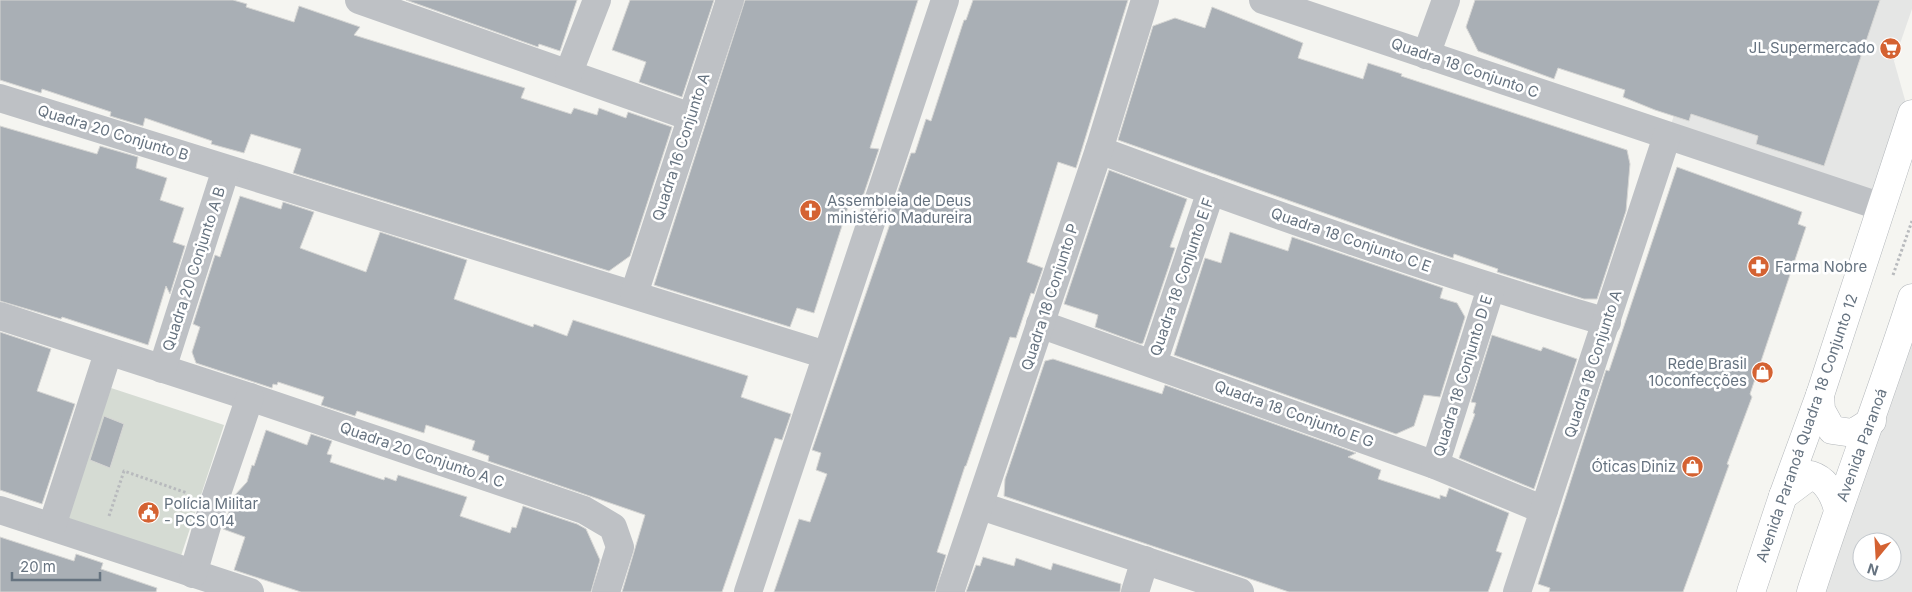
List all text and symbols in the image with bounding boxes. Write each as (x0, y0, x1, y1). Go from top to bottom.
street label: Quadra 18 Conjunto C (1389, 33, 1542, 102)
supermarket icon: JL Supermercado (1879, 36, 1903, 60)
place label: JL Supermercado (1749, 38, 1875, 57)
street label: Quadra 16 Conjunto A (648, 71, 713, 223)
street label: Quadra 20 Conjunto B (35, 100, 191, 165)
street label: Quadra 20 Conjunto A B (158, 184, 229, 353)
place label: Assembleia de Deus ministério Madureira (827, 191, 972, 227)
street label: Quadra 18 Conjunto E F (1146, 195, 1218, 358)
church icon: Assembleia de Deus ministério Madureira (799, 198, 823, 222)
street label: Quadra 18 Conjunto C E (1269, 203, 1434, 276)
street label: Quadra 18 Conjunto P (1017, 221, 1082, 373)
pharmacy icon: Farma Nobre (1747, 255, 1771, 279)
place label: Farma Nobre (1775, 257, 1867, 276)
street label: Quadra 18 Conjunto A (1560, 288, 1625, 440)
street label: Avenida Paranoá Quadra 18 Conjunto 12 (1753, 292, 1861, 564)
street label: Quadra 18 Conjunto D E (1429, 293, 1496, 459)
place label: Rede Brasil 10confecções (1648, 354, 1747, 390)
shop icon: Rede Brasil 10confecções (1751, 361, 1775, 385)
street label: Quadra 18 Conjunto E G (1212, 376, 1377, 451)
street label: Avenida Paranoá (1833, 386, 1891, 504)
street label: Quadra 20 Conjunto A C (337, 417, 507, 492)
shop icon: Óticas Diniz (1680, 455, 1704, 479)
place label: Óticas Diniz (1591, 457, 1676, 476)
place label: Polícia Militar - PCS 014 (164, 494, 258, 530)
public building icon: Polícia Militar - PCS 014 (136, 501, 160, 525)
north arrow (1852, 532, 1902, 582)
scale bar (12, 550, 100, 582)
text: 20 m (20, 557, 56, 576)
text: N (1865, 560, 1881, 580)

